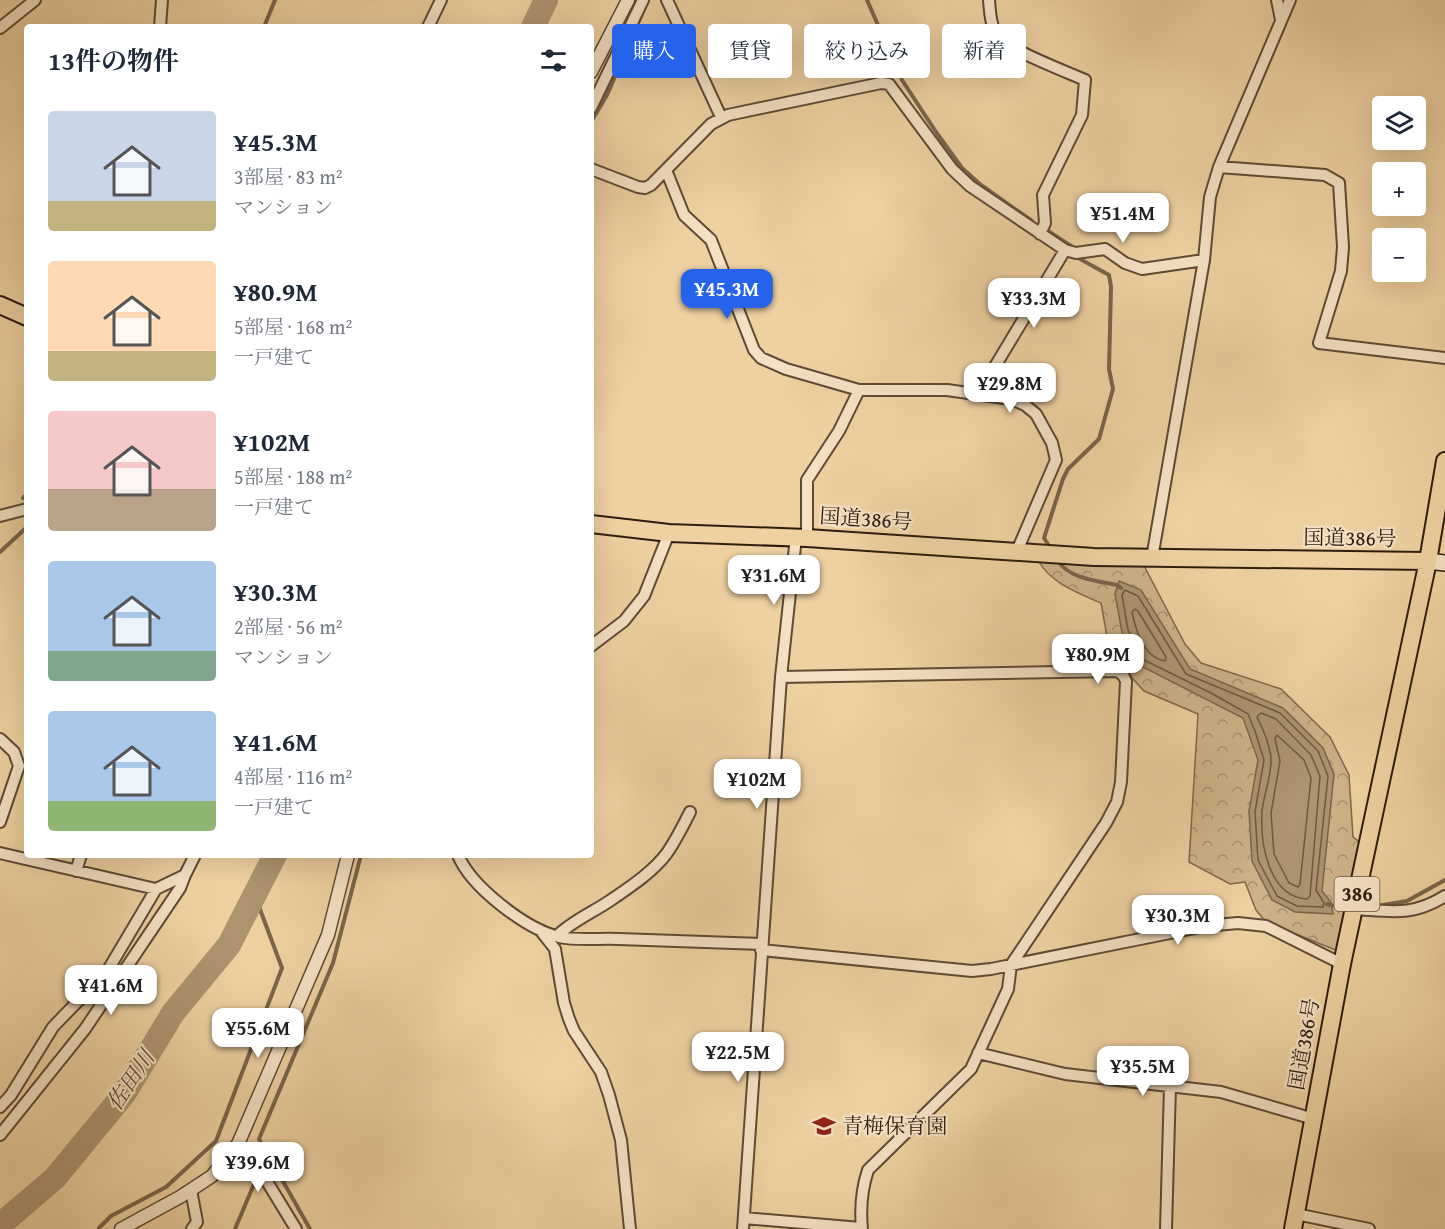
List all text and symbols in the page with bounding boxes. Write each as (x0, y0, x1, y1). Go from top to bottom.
chip: 購入 (612, 24, 696, 78)
chip: 賃貸 (708, 24, 792, 78)
chip: 絞り込み (804, 24, 930, 78)
chip: 新着 (942, 24, 1026, 78)
text: 13件の物件 (48, 41, 179, 80)
icon: filters (537, 44, 570, 77)
map controls (1372, 96, 1426, 282)
button: layers (1372, 96, 1426, 150)
text: ¥45.3M (234, 122, 318, 161)
icon: home (96, 135, 168, 207)
text: 3部屋 · 83 m² (234, 162, 343, 191)
button: + (1372, 162, 1426, 216)
text: マンション (234, 192, 333, 221)
pin: ¥51.4M (1074, 193, 1172, 244)
text: ¥51.4M (1091, 198, 1155, 227)
button: − (1372, 228, 1426, 282)
pin: ¥45.3M (678, 269, 776, 320)
text: ¥80.9M (234, 272, 318, 311)
text: ¥45.3M (695, 274, 759, 303)
pin: ¥33.3M (985, 278, 1083, 329)
text: ¥33.3M (1002, 283, 1066, 312)
icon: home (96, 285, 168, 357)
text: 5部屋 · 168 m² (234, 312, 352, 341)
text: 一戸建て (234, 342, 314, 371)
pin: ¥29.8M (961, 363, 1059, 414)
text: ¥29.8M (978, 368, 1042, 397)
text: ¥102M (234, 422, 310, 461)
icon: home (96, 435, 168, 507)
text: 5部屋 · 188 m² (234, 462, 352, 491)
text: 一戸建て (234, 492, 314, 521)
street label: 国道386号 (818, 500, 914, 537)
street label: 国道386号 (1303, 521, 1397, 554)
pin: ¥31.6M (725, 555, 823, 606)
text: ¥31.6M (742, 560, 806, 589)
text: ¥30.3M (234, 572, 318, 611)
icon: home (96, 585, 168, 657)
text: 2部屋 · 56 m² (234, 612, 343, 641)
pin: ¥80.9M (1049, 634, 1147, 685)
text: ¥80.9M (1066, 639, 1130, 668)
text: マンション (234, 642, 333, 671)
text: ¥41.6M (234, 722, 318, 761)
icon: home (96, 735, 168, 807)
pin: ¥102M (715, 759, 799, 810)
text: 4部屋 · 116 m² (234, 762, 352, 791)
text: ¥102M (728, 764, 786, 793)
text: 一戸建て (234, 792, 314, 821)
road number: 386 (1334, 877, 1380, 911)
pin: ¥30.3M (1129, 895, 1227, 946)
text: ¥30.3M (1146, 900, 1210, 929)
pin: ¥41.6M (62, 965, 160, 1016)
text: ¥41.6M (79, 970, 143, 999)
street label: 国道386号 (1280, 995, 1327, 1093)
pin: ¥55.6M (209, 1008, 307, 1059)
text: ¥55.6M (226, 1013, 290, 1042)
pin: ¥22.5M (689, 1032, 787, 1083)
text: ¥22.5M (706, 1037, 770, 1066)
water label: 佐田川 (98, 1042, 163, 1116)
pin: ¥35.5M (1094, 1046, 1192, 1097)
text: ¥35.5M (1111, 1051, 1175, 1080)
place label: 青梅保育園 (842, 1110, 947, 1141)
school or university icon: 青梅保育園 (811, 1113, 837, 1139)
pin: ¥39.6M (209, 1142, 307, 1193)
text: ¥39.6M (226, 1147, 290, 1176)

